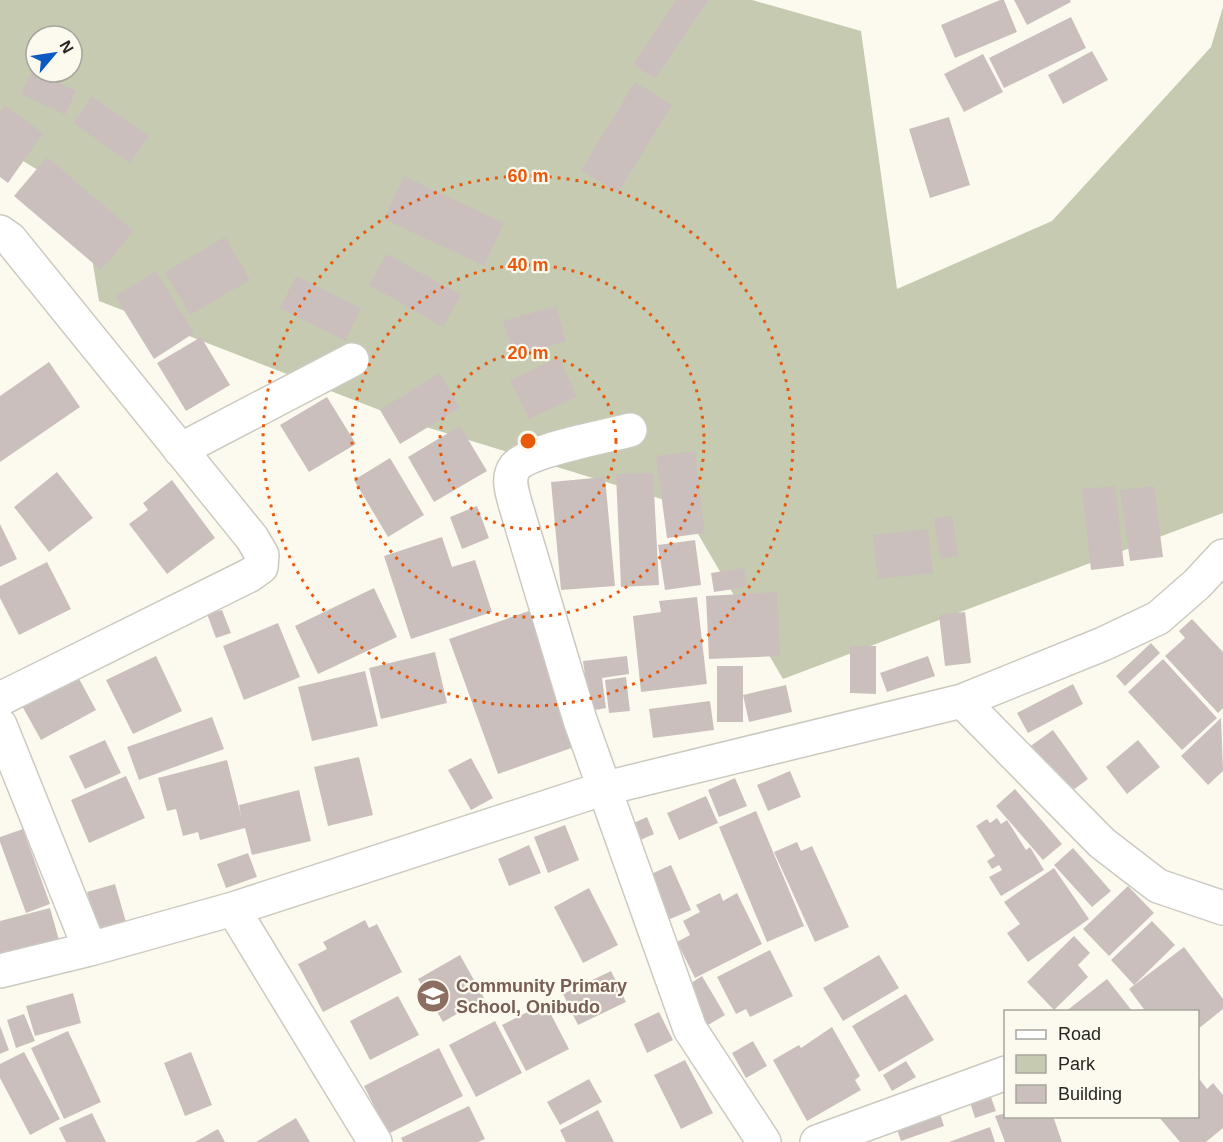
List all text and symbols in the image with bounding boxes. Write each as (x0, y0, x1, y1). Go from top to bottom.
north arrow (24, 24, 84, 84)
text: N (56, 38, 77, 56)
text: 60 m (507, 166, 549, 186)
text: 40 m (507, 255, 549, 275)
text: 20 m (507, 343, 549, 363)
centre of rings (518, 431, 538, 451)
place label: Community Primary School, Onibudo (456, 976, 627, 1017)
school or university icon: Community Primary School, Onibudo (415, 978, 451, 1014)
legend (1004, 1010, 1199, 1118)
text: Road (1058, 1024, 1101, 1044)
text: Park (1058, 1054, 1096, 1074)
text: Building (1058, 1084, 1122, 1104)

